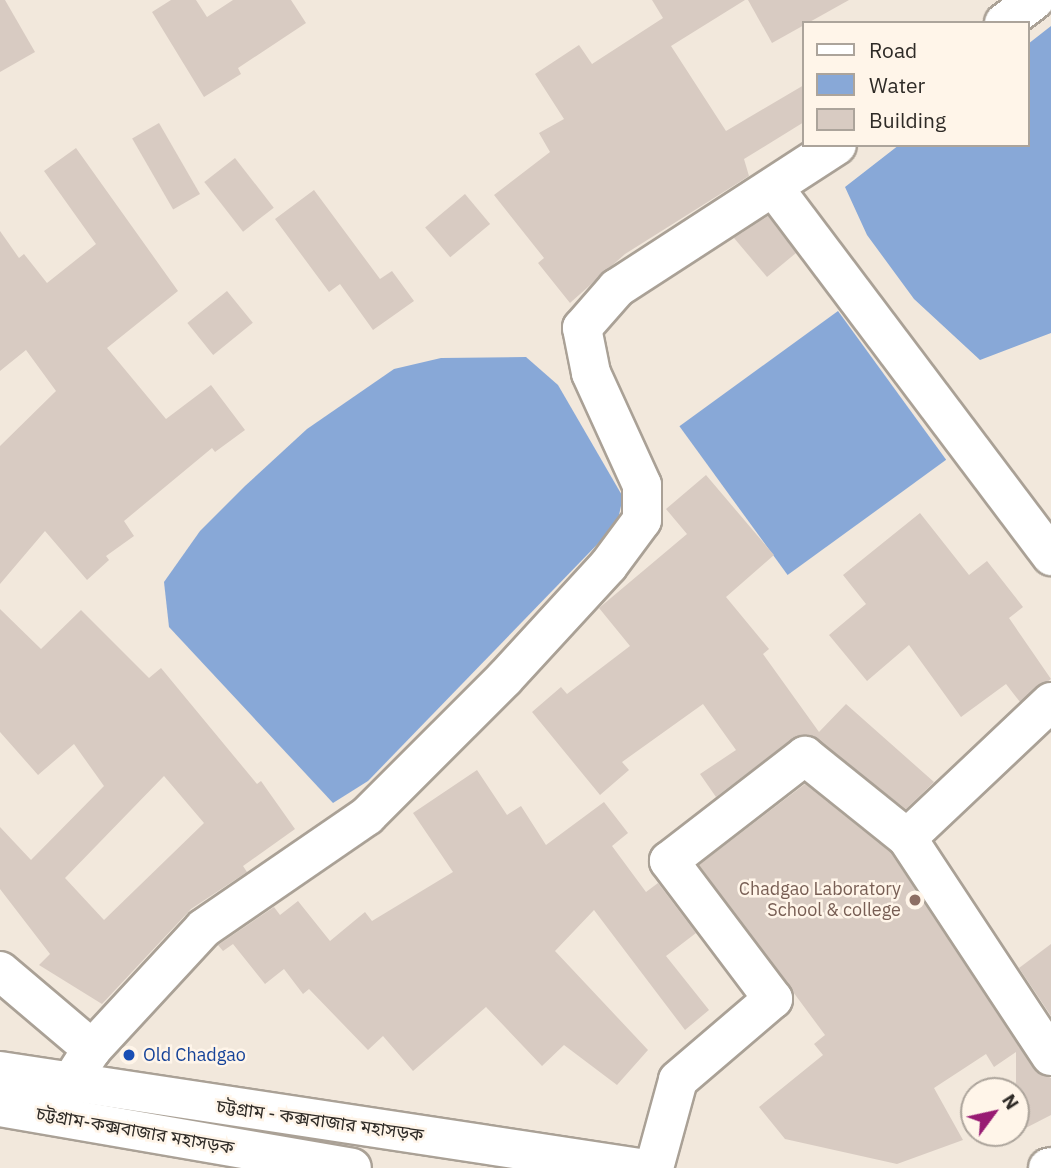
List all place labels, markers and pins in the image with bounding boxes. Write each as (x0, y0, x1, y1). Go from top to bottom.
place label: Chadgao Laboratory School & college (739, 879, 901, 922)
marker: Chadgao Laboratory School & college (907, 892, 923, 908)
place label: Old Chadgao (143, 1044, 246, 1066)
marker: Old Chadgao (121, 1047, 137, 1063)

